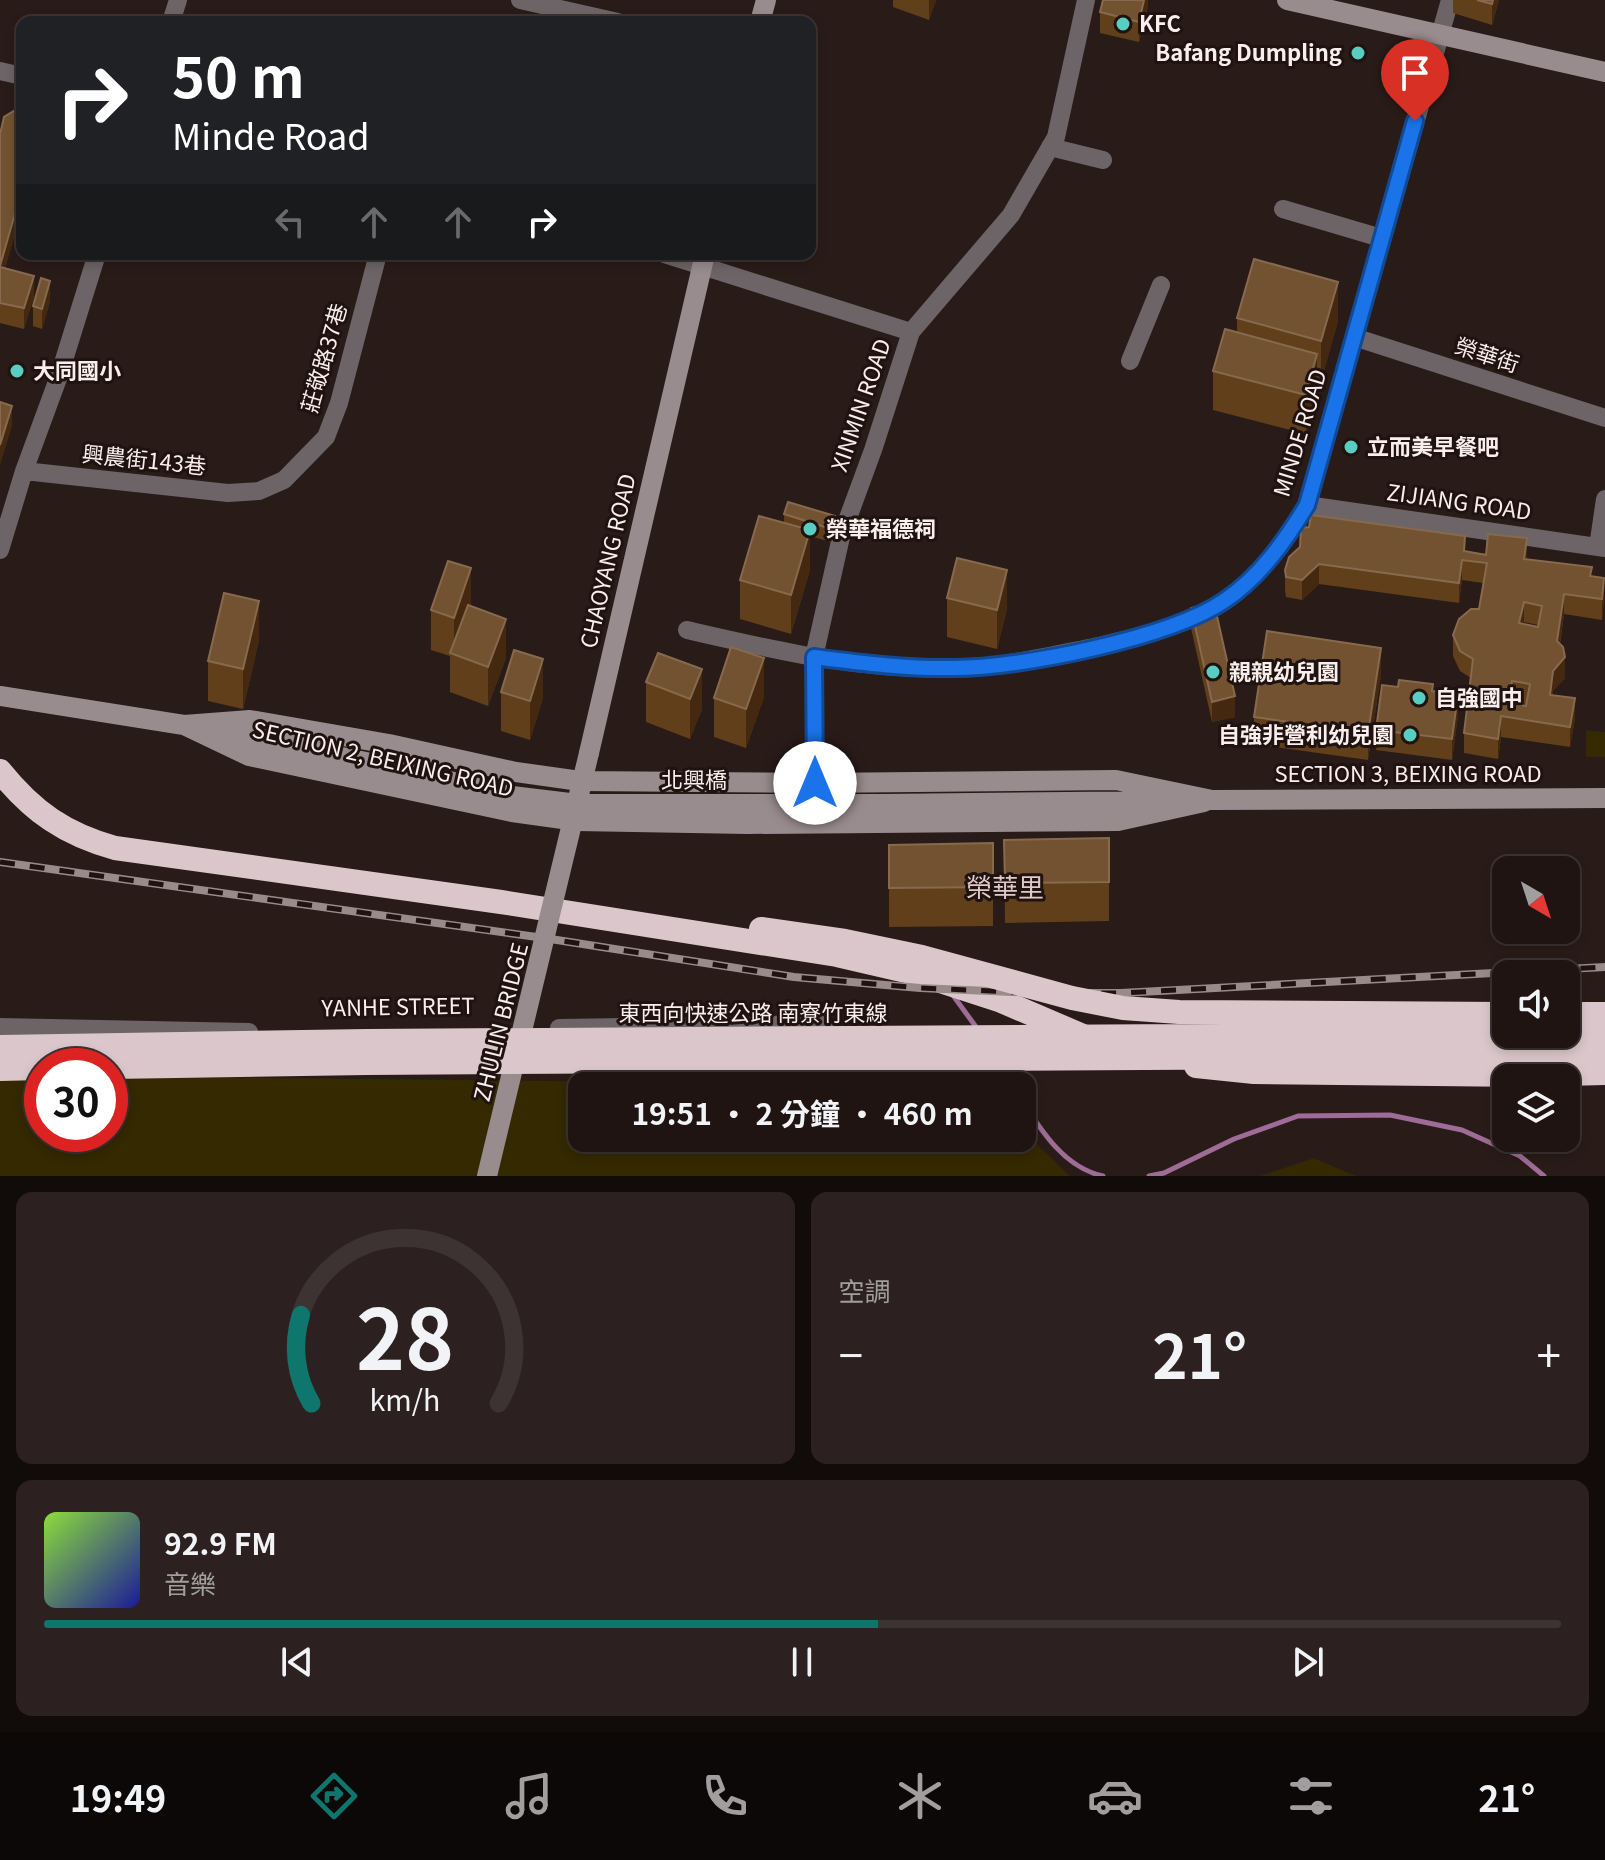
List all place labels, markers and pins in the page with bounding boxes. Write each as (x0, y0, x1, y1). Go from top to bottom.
place label: KFC (1139, 6, 1181, 38)
marker: KFC (1114, 15, 1132, 33)
place label: Bafang Dumpling (1155, 35, 1342, 67)
pin (1381, 39, 1449, 121)
marker: Bafang Dumpling (1349, 44, 1367, 62)
place label: 大同國小 (33, 353, 121, 385)
marker: 大同國小 (8, 362, 26, 380)
place label: 立而美早餐吧 (1367, 429, 1499, 461)
marker: 立而美早餐吧 (1342, 438, 1360, 456)
place label: 榮華福德祠 (826, 511, 936, 543)
marker: 榮華福德祠 (801, 520, 819, 538)
place label: 親親幼兒園 (1229, 654, 1339, 686)
marker: 親親幼兒園 (1204, 663, 1222, 681)
place label: 自強國中 (1435, 680, 1523, 712)
marker: 自強國中 (1410, 689, 1428, 707)
place label: 自強非營利幼兒園 (1218, 717, 1394, 749)
marker: 自強非營利幼兒園 (1401, 726, 1419, 744)

